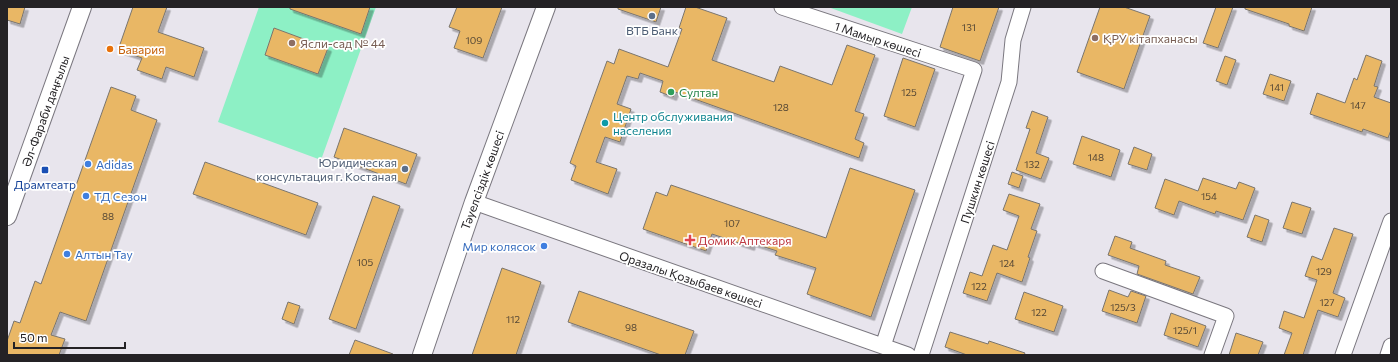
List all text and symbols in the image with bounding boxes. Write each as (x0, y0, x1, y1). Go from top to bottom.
marker: ВТБ Банк (647, 11, 657, 21)
street label: 1 Мамыр көшесі (833, 18, 923, 60)
house number: 131 (962, 21, 976, 33)
place label: ВТБ Банк (626, 23, 679, 37)
place label: ҚРУ кітапханасы (1103, 31, 1198, 45)
marker: ҚРУ кітапханасы (1090, 33, 1100, 43)
house number: 109 (466, 34, 482, 46)
place label: Ясли-сад № 44 (300, 36, 385, 50)
marker: Ясли-сад № 44 (287, 38, 297, 48)
place label: Бавария (118, 42, 165, 56)
marker: Бавария (105, 44, 115, 54)
street label: Әл-Фараби даңғылы (18, 53, 72, 169)
house number: 141 (1270, 81, 1284, 93)
place label: Султан (679, 85, 718, 99)
house number: 125 (901, 86, 917, 98)
marker: Султан (666, 87, 676, 97)
house number: 147 (1350, 99, 1366, 111)
house number: 128 (773, 101, 789, 113)
place label: Центр обслуживания населения (613, 109, 733, 137)
marker: Центр обслуживания населения (600, 118, 610, 128)
street label: Тәуелсіздік көшесі (458, 129, 506, 231)
street label: Пушкин көшесі (957, 139, 997, 225)
house number: 148 (1088, 151, 1104, 163)
place label: Юридическая консультация г. Костаная (256, 155, 397, 183)
place label: Adidas (96, 157, 133, 171)
house number: 132 (1024, 158, 1040, 170)
marker: Adidas (83, 159, 93, 169)
marker: Юридическая консультация г. Костаная (400, 164, 410, 174)
marker: Драмтеатр (40, 165, 50, 175)
place label: Драмтеатр (14, 177, 76, 191)
place label: ТД Сезон (94, 189, 147, 203)
house number: 154 (1201, 190, 1217, 202)
marker: ТД Сезон (81, 191, 91, 201)
house number: 88 (102, 210, 114, 222)
house number: 107 (724, 217, 740, 229)
place label: Домик Аптекаря (698, 233, 792, 247)
marker: Домик Аптекаря (685, 235, 695, 245)
place label: Мир колясок (462, 239, 537, 253)
marker: Мир колясок (539, 241, 549, 251)
place label: Алтын Тау (75, 247, 133, 261)
street label: Оразалы Қозыбаев көшесі (618, 248, 764, 310)
marker: Алтын Тау (62, 249, 72, 259)
house number: 105 (357, 256, 374, 268)
house number: 124 (999, 257, 1015, 269)
house number: 129 (1316, 265, 1332, 277)
house number: 122 (971, 280, 987, 292)
house number: 127 (1319, 296, 1335, 308)
house number: 125/3 (1110, 301, 1136, 313)
house number: 122 (1031, 306, 1047, 318)
house number: 112 (506, 313, 520, 325)
house number: 98 (625, 321, 637, 333)
scale bar (14, 324, 125, 350)
house number: 125/1 (1173, 324, 1197, 336)
text: 50 m (20, 330, 48, 344)

